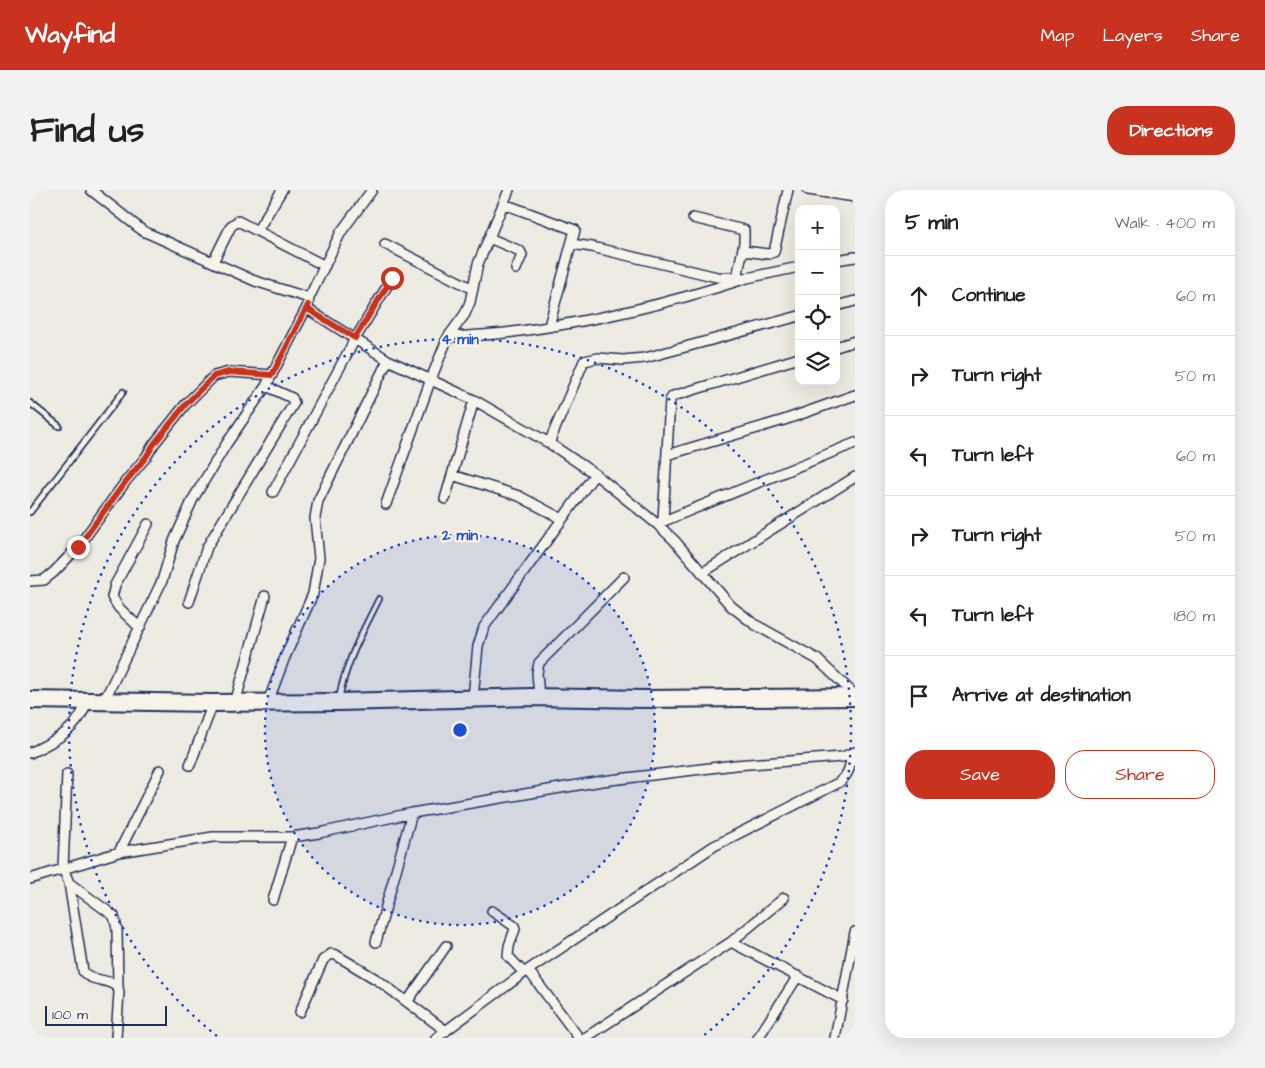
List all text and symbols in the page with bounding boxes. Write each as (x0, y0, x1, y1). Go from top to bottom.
text: Wayfind (25, 18, 115, 52)
text: Map (1040, 23, 1074, 48)
text: Layers (1102, 23, 1163, 48)
text: Share (1191, 23, 1240, 48)
text: Find us (30, 106, 144, 155)
button: Directions (1107, 106, 1235, 155)
map controls (795, 205, 840, 385)
button: + (795, 205, 840, 250)
text: 5 min (905, 208, 958, 237)
text: Walk · 400 m (1114, 212, 1215, 234)
button: − (795, 250, 840, 295)
route start (381, 267, 404, 290)
icon: ahead (905, 282, 933, 310)
text: Continue (952, 282, 1026, 309)
text: 60 m (1176, 285, 1215, 307)
button: locate (795, 295, 840, 340)
text: 4 min (441, 329, 479, 350)
button: layers (795, 340, 840, 385)
icon: right (905, 362, 933, 390)
text: Turn right (952, 362, 1041, 389)
text: 50 m (1175, 365, 1215, 387)
icon: left (905, 442, 933, 470)
text: Turn left (952, 442, 1033, 469)
text: 60 m (1176, 445, 1215, 467)
icon: right (905, 522, 933, 550)
text: Turn right (952, 522, 1041, 549)
text: 2 min (441, 525, 479, 546)
text: 50 m (1175, 525, 1215, 547)
route end (67, 536, 90, 559)
icon: left (905, 602, 933, 630)
text: Turn left (952, 602, 1033, 629)
text: 180 m (1174, 605, 1215, 627)
icon: arrive (905, 682, 933, 710)
text: Arrive at destination (952, 682, 1131, 709)
centre of rings (451, 721, 469, 739)
button: Save (905, 750, 1055, 799)
button: Share (1065, 750, 1215, 799)
scale bar (45, 1003, 168, 1026)
text: 100 m (52, 1005, 88, 1025)

